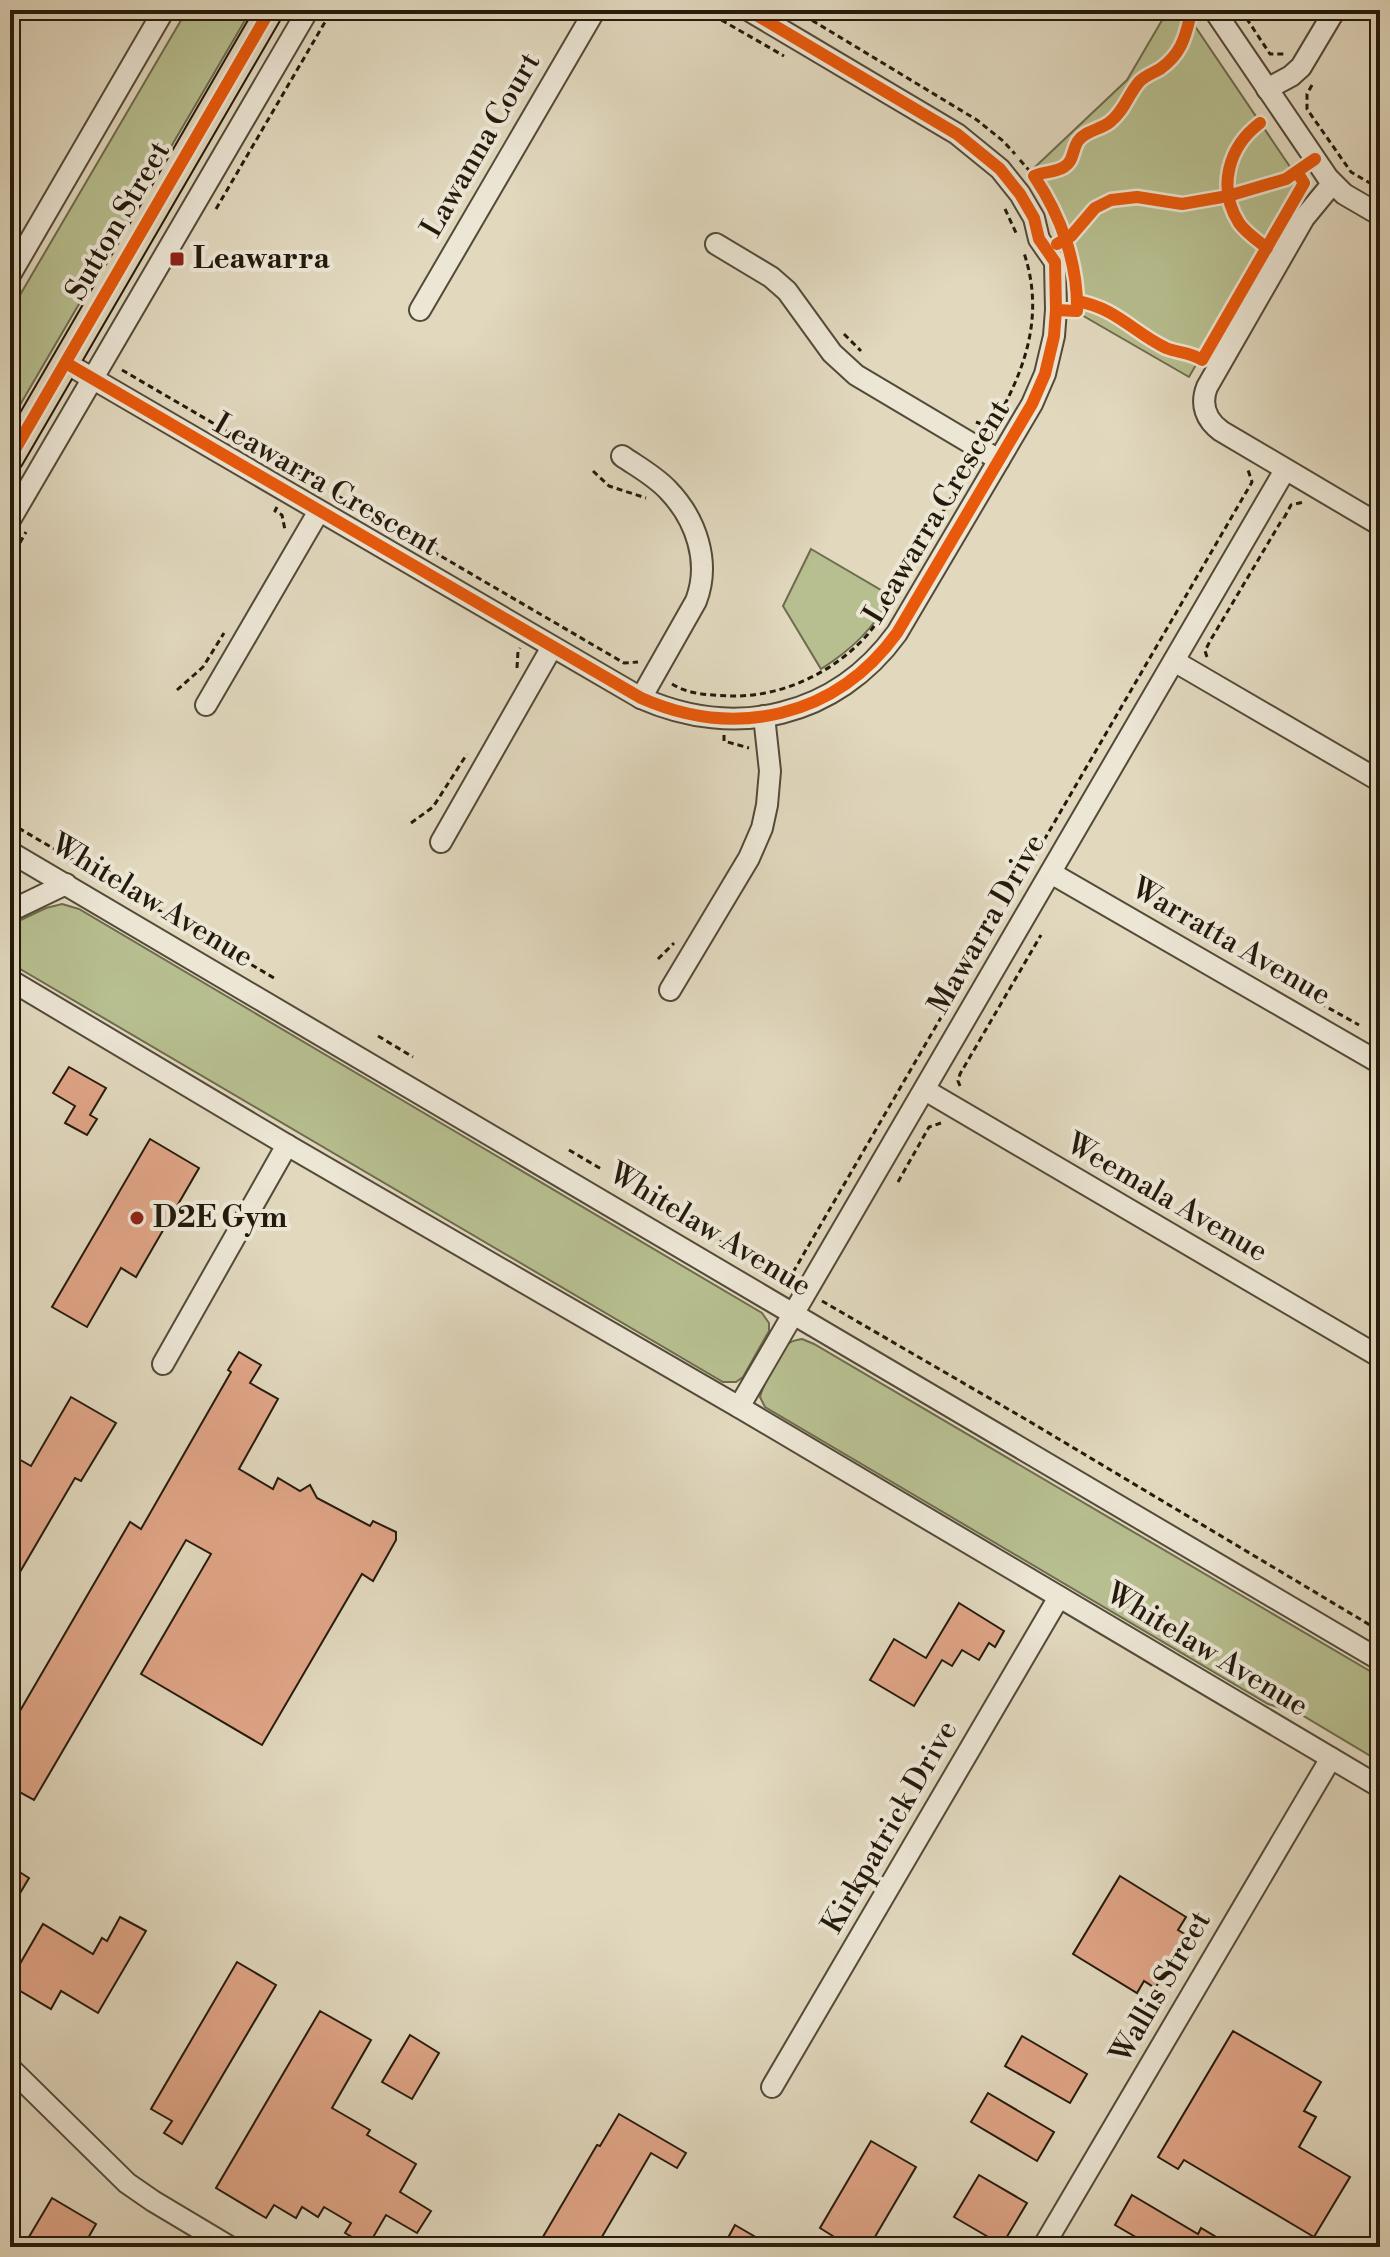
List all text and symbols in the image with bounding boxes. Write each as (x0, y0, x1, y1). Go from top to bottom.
street label: Lawanna Court (413, 46, 549, 244)
street label: Sutton Street (57, 134, 179, 307)
place label: Leawarra (193, 240, 330, 278)
marker: Leawarra (168, 250, 186, 268)
street label: Leawarra Crescent (855, 393, 1019, 631)
street label: Leawarra Crescent (206, 405, 446, 565)
street label: Whitelaw Avenue (43, 825, 260, 976)
street label: Mawarra Drive (920, 827, 1054, 1021)
street label: Warratta Avenue (1124, 869, 1338, 1014)
street label: Weemala Avenue (1059, 1125, 1274, 1271)
street label: Whitelaw Avenue (601, 1154, 818, 1305)
place label: D2E Gym (153, 1199, 287, 1237)
marker: D2E Gym (128, 1209, 146, 1227)
street label: Whitelaw Avenue (1098, 1574, 1315, 1725)
street label: Kirkpatrick Drive (814, 1714, 966, 1940)
street label: Wallis Street (1102, 1904, 1220, 2071)

